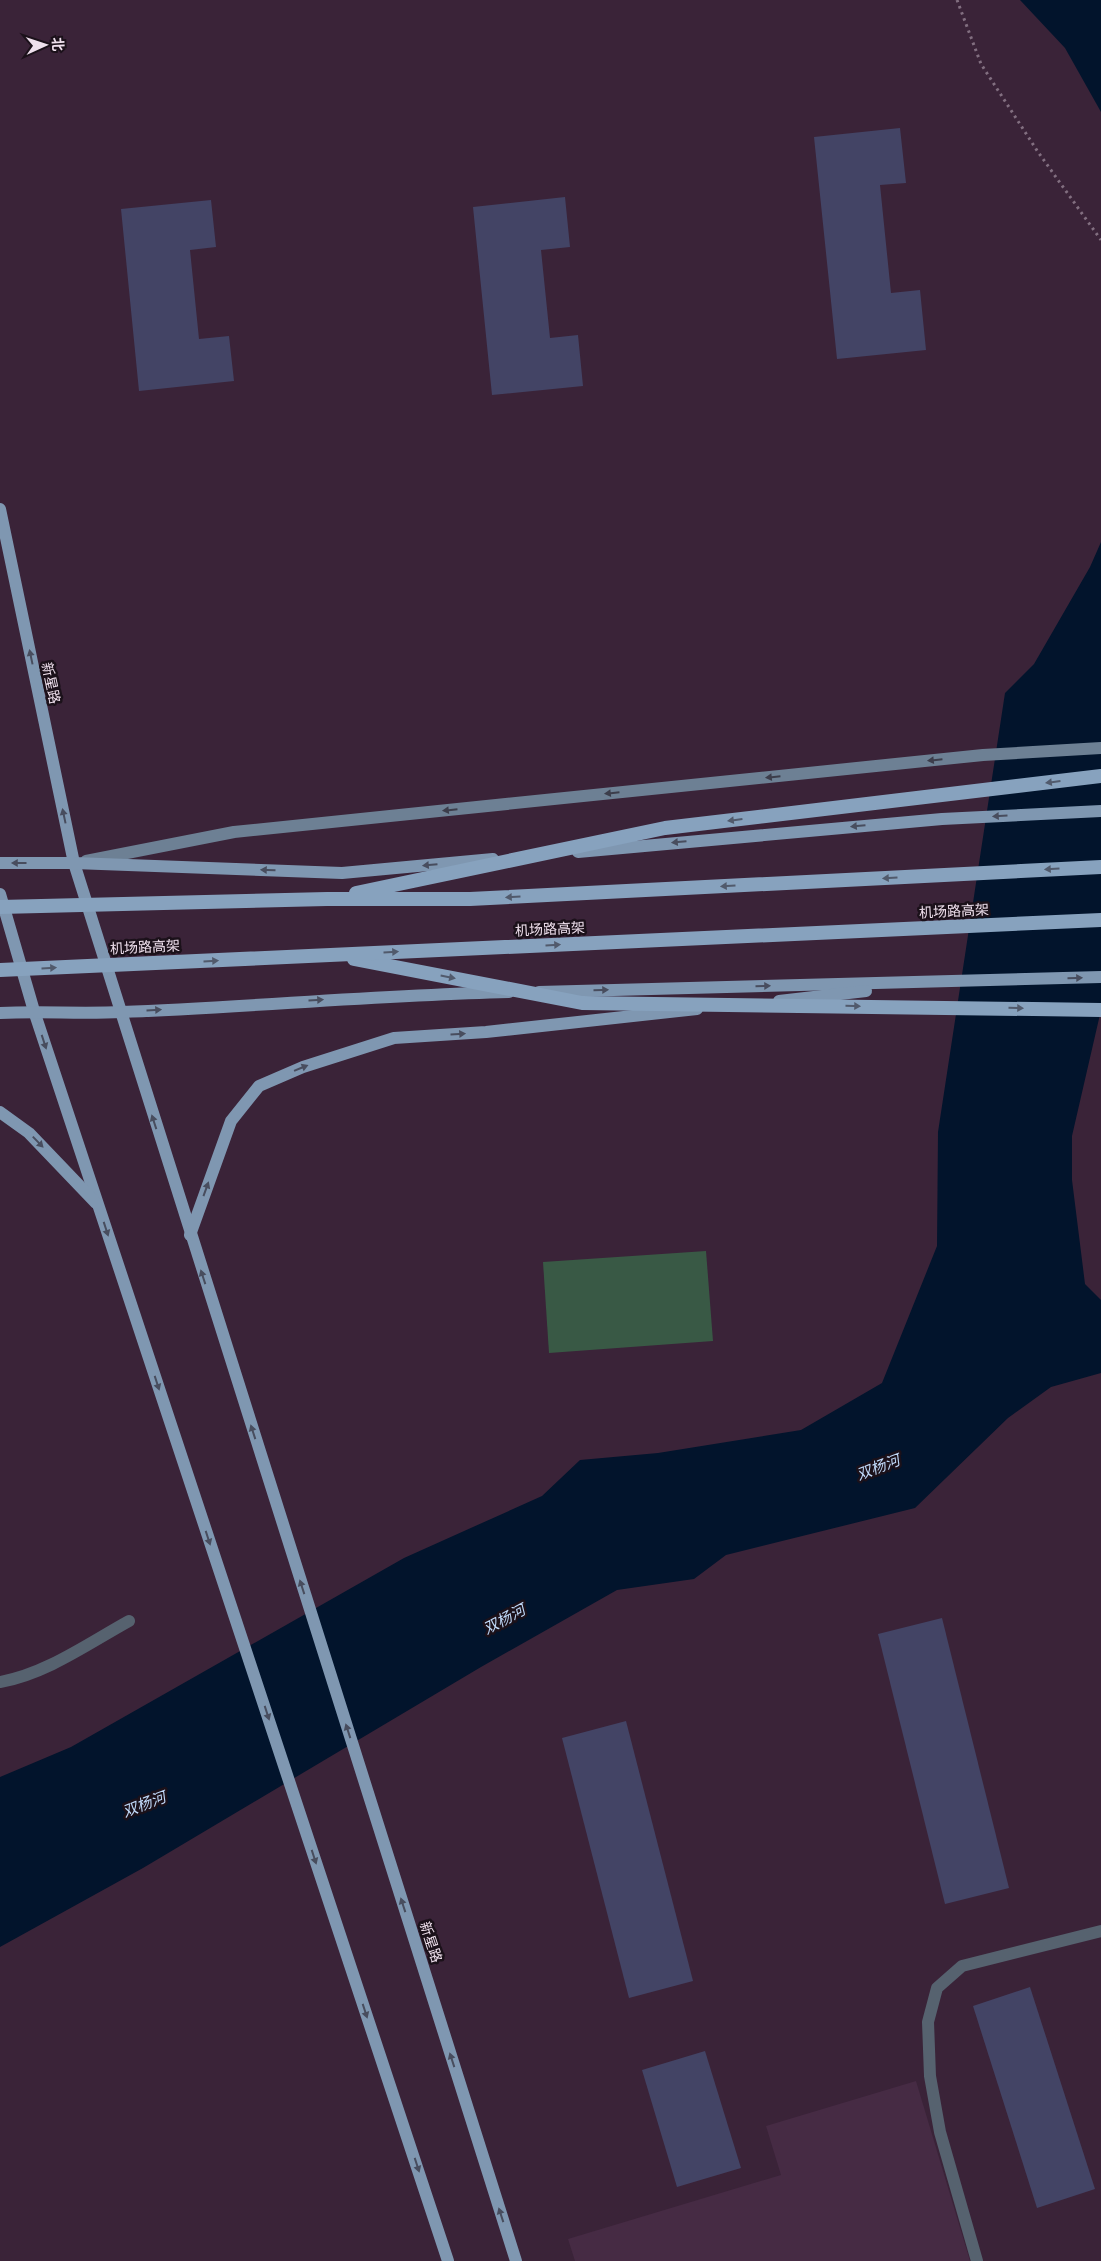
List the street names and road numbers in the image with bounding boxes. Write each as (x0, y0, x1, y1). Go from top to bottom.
street label: 新星路 (38, 661, 64, 705)
street label: 机场路高架 (919, 900, 989, 922)
street label: 机场路高架 (515, 918, 585, 940)
street label: 机场路高架 (110, 936, 180, 958)
street label: 新星路 (416, 1919, 446, 1965)

